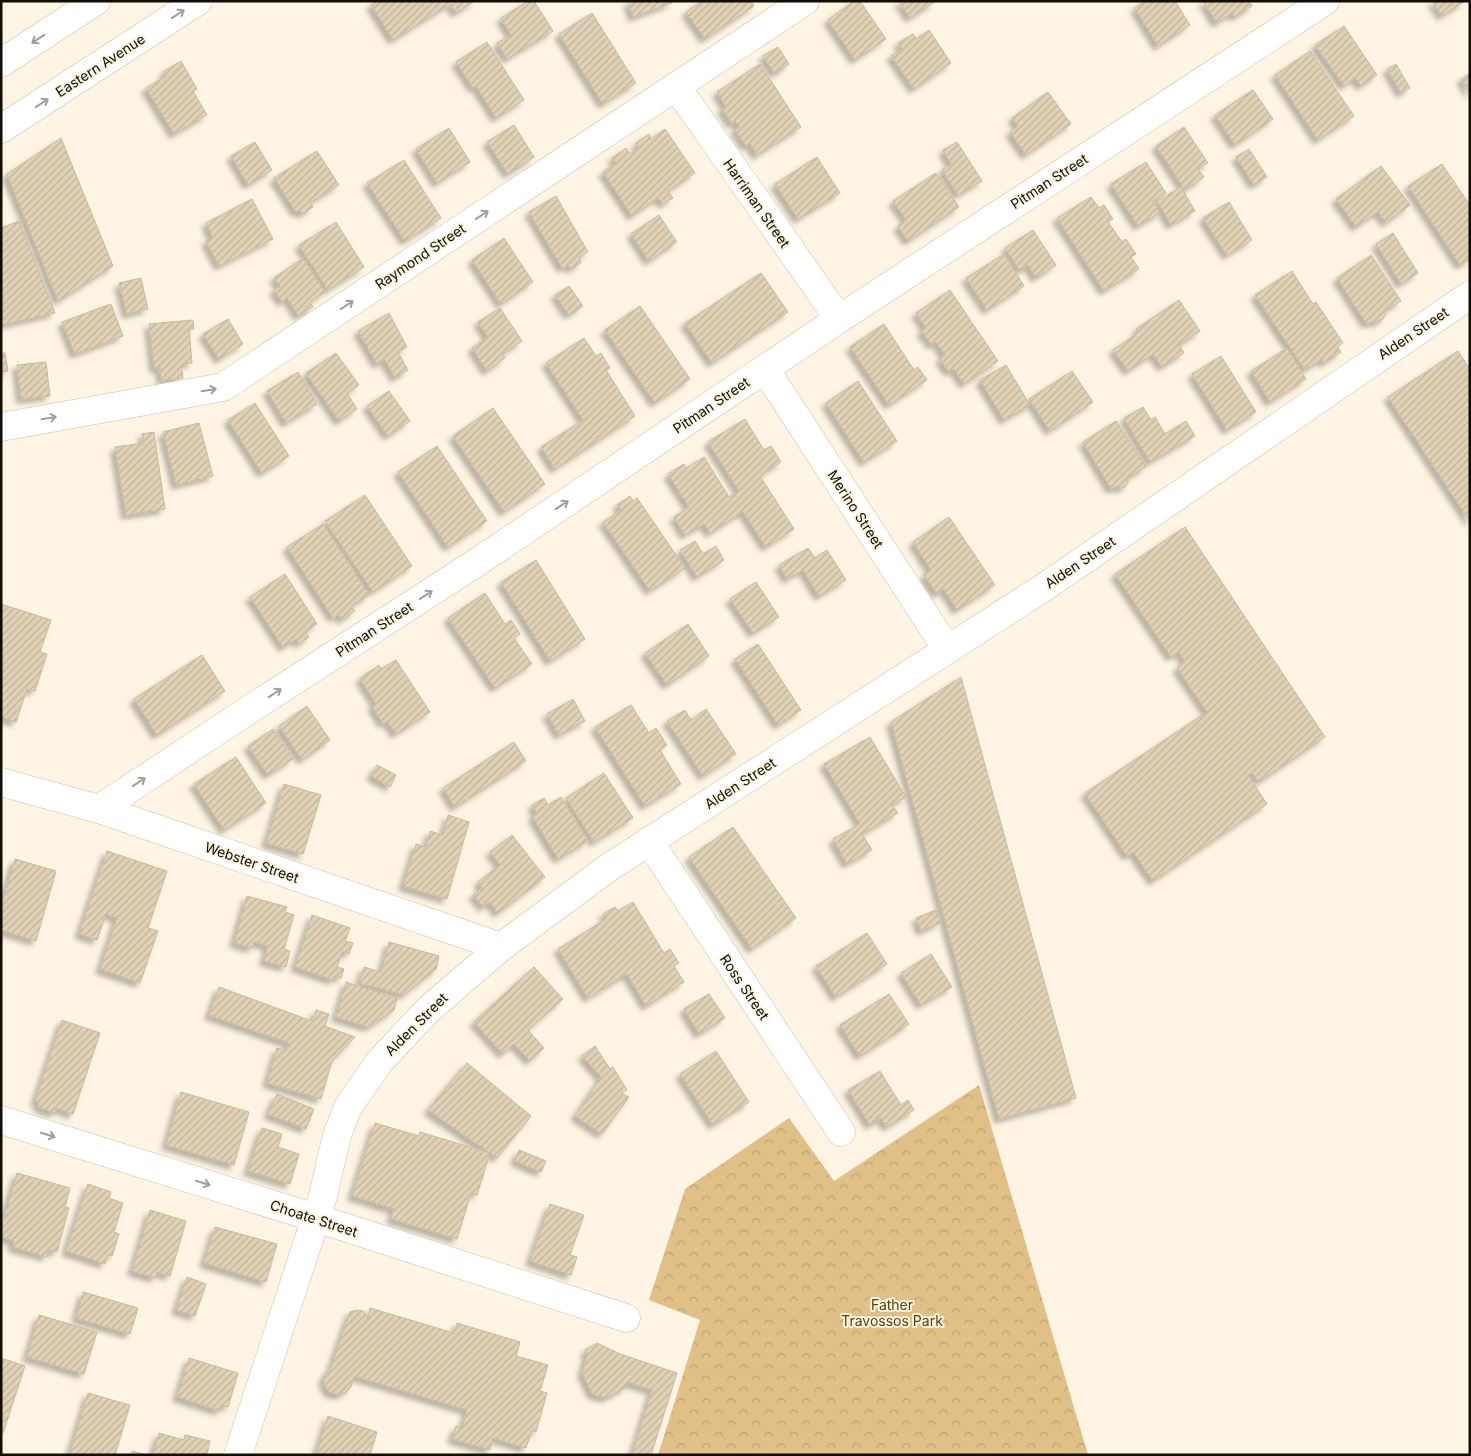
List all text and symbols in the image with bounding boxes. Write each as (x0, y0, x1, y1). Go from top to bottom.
one-way arrow (171, 9, 185, 19)
street label: Eastern Avenue (52, 30, 148, 100)
one-way arrow (31, 35, 45, 45)
one-way arrow (35, 97, 49, 108)
street label: Pitman Street (1007, 149, 1091, 212)
street label: Harriman Street (720, 155, 794, 251)
one-way arrow (475, 210, 489, 220)
street label: Raymond Street (372, 219, 469, 293)
one-way arrow (339, 300, 353, 310)
street label: Alden Street (1374, 303, 1452, 363)
street label: Pitman Street (669, 373, 753, 437)
one-way arrow (201, 384, 217, 394)
one-way arrow (41, 413, 57, 423)
street label: Merino Street (824, 467, 888, 552)
one-way arrow (554, 500, 568, 510)
street label: Alden Street (1041, 532, 1119, 592)
one-way arrow (419, 590, 433, 600)
street label: Pitman Street (332, 597, 416, 660)
one-way arrow (268, 688, 282, 698)
street label: Alden Street (701, 753, 779, 812)
one-way arrow (132, 777, 146, 787)
street label: Webster Street (203, 838, 302, 886)
street label: Ross Street (717, 951, 773, 1023)
street label: Alden Street (381, 989, 451, 1059)
one-way arrow (39, 1130, 55, 1140)
one-way arrow (195, 1178, 211, 1188)
street label: Choate Street (268, 1196, 360, 1240)
park label: Father Travossos Park (841, 1296, 943, 1329)

